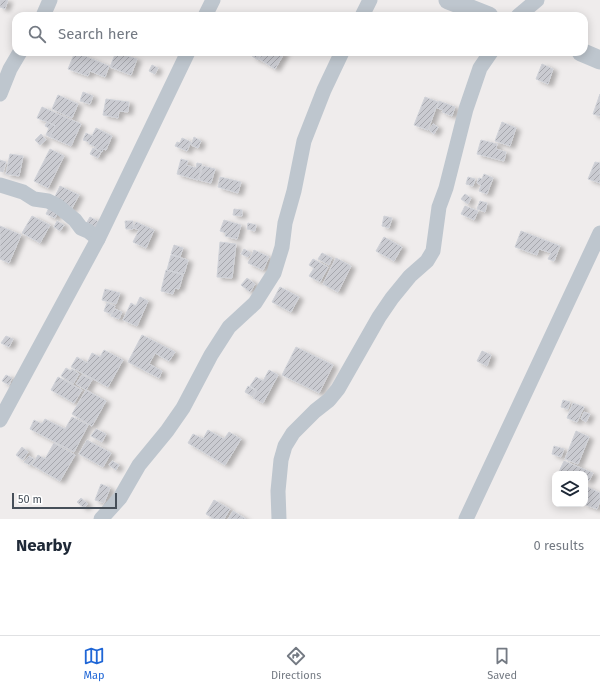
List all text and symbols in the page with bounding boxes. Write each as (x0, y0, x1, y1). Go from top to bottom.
search box (12, 12, 588, 56)
icon: search (26, 23, 48, 45)
text: Search here (58, 25, 138, 43)
map controls (552, 471, 588, 507)
button: layers (552, 471, 588, 507)
scale bar (12, 491, 117, 510)
text: 50 m (18, 493, 42, 506)
text: Nearby (16, 535, 71, 556)
text: 0 results (533, 538, 584, 553)
tab: Map (83, 645, 105, 682)
tab: Directions (271, 645, 321, 682)
tab: Saved (487, 645, 517, 682)

